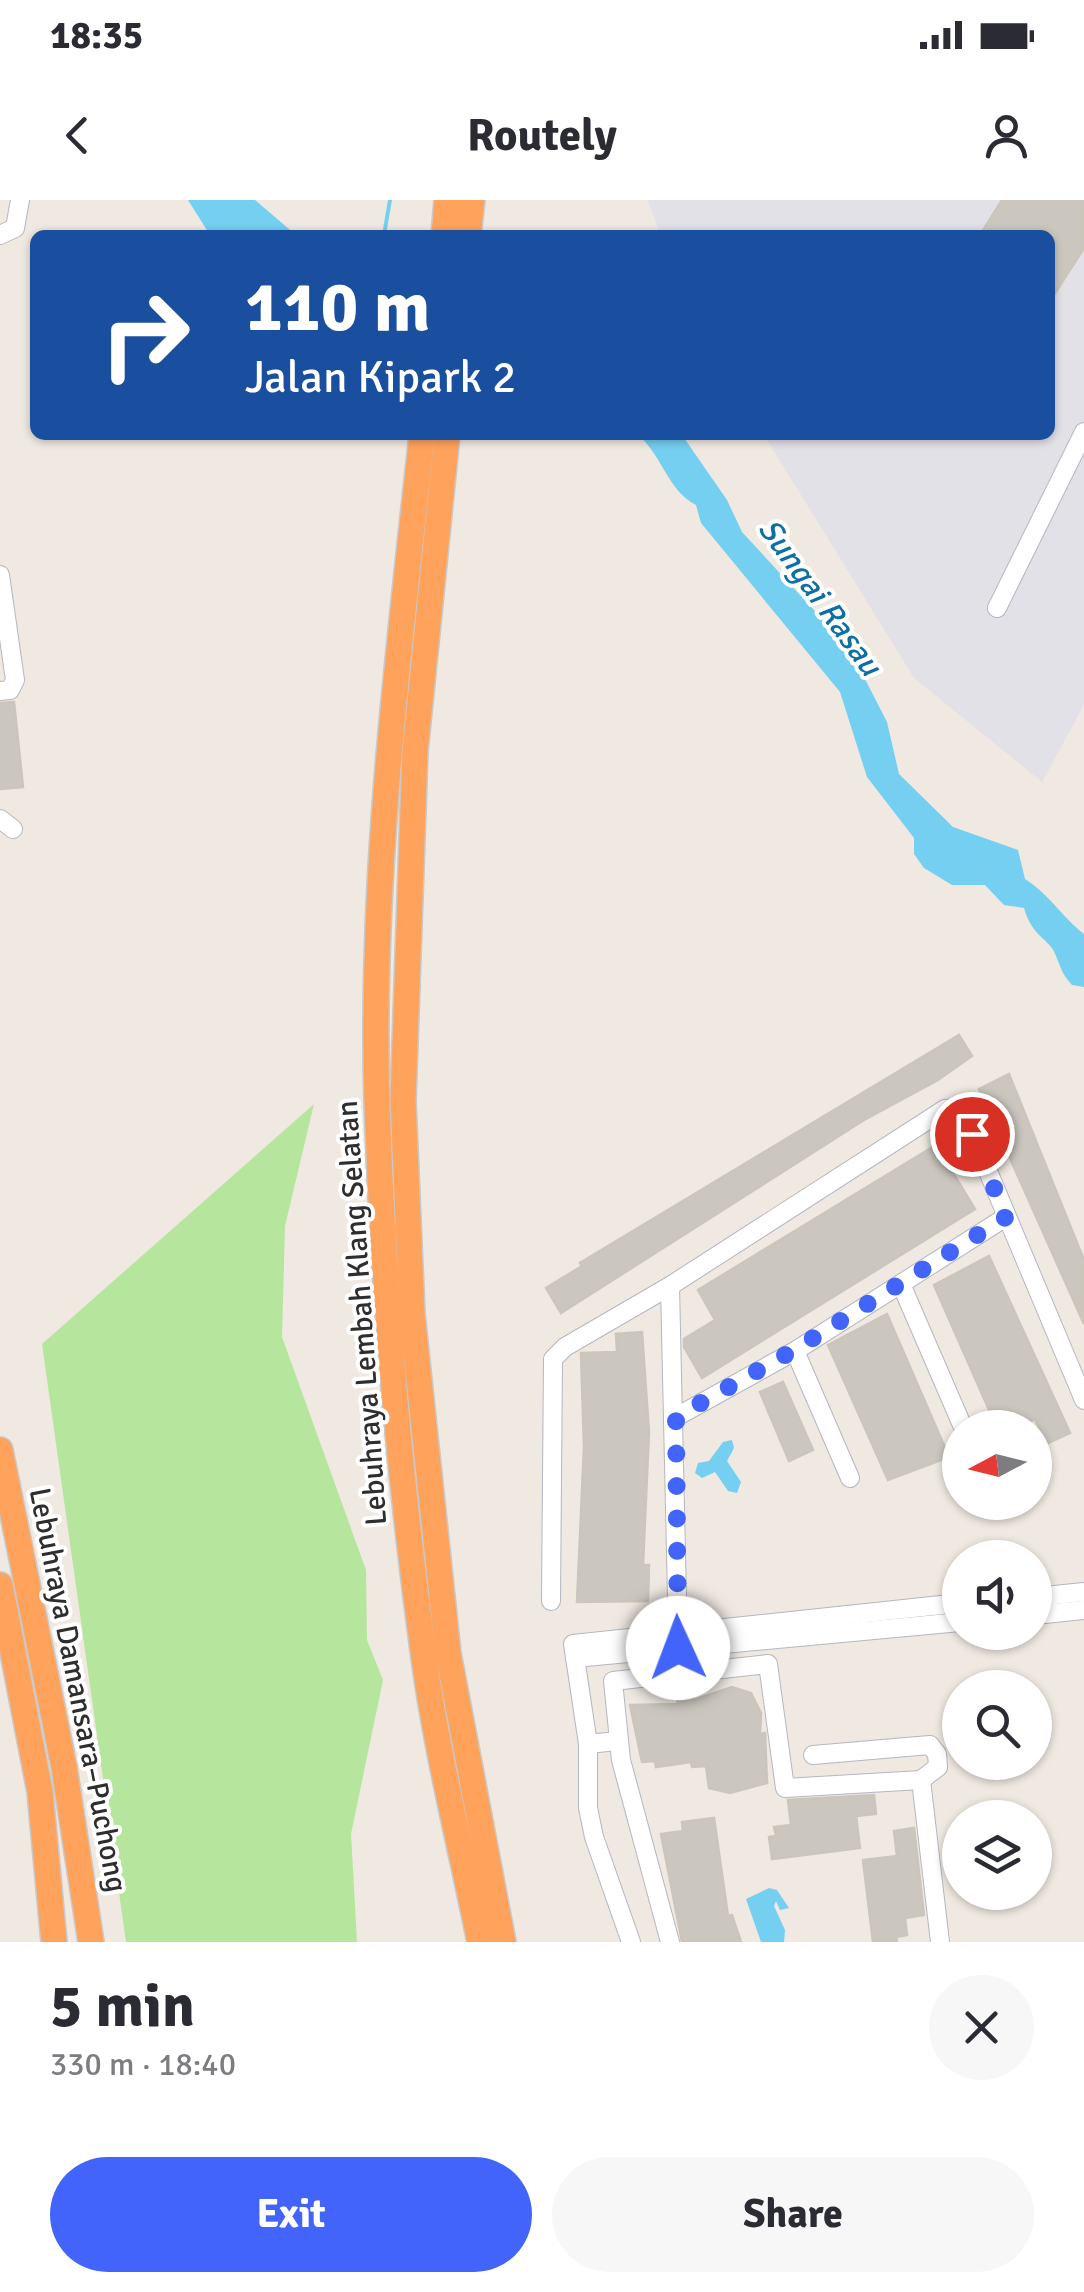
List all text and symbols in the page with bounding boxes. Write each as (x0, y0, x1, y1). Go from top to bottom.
text: 18:35 (50, 12, 143, 59)
icon: back (50, 108, 105, 163)
text: Routely (467, 108, 617, 163)
icon: person (979, 108, 1034, 163)
text: 110 m (245, 264, 430, 350)
icon: right (80, 270, 210, 400)
text: Jalan Kipark 2 (245, 350, 516, 405)
water label: Sungai Rasau (750, 511, 891, 684)
pin (930, 1092, 1015, 1177)
street label: Lebuhraya Lembah Klang Selatan (329, 1099, 395, 1527)
icon: arrive (945, 1107, 1000, 1162)
north arrow (942, 1410, 1052, 1520)
map controls (942, 1410, 1052, 1910)
street label: Lebuhraya Damansara–Puchong (21, 1485, 135, 1895)
button: sound (942, 1540, 1052, 1650)
position arrow (626, 1596, 730, 1700)
button: search (942, 1670, 1052, 1780)
button: layers (942, 1800, 1052, 1910)
text: 5 min (50, 1970, 195, 2044)
button: close (929, 1975, 1034, 2080)
text: 330 m · 18:40 (50, 2045, 236, 2084)
button: Exit (50, 2157, 532, 2272)
button: Share (552, 2157, 1034, 2272)

